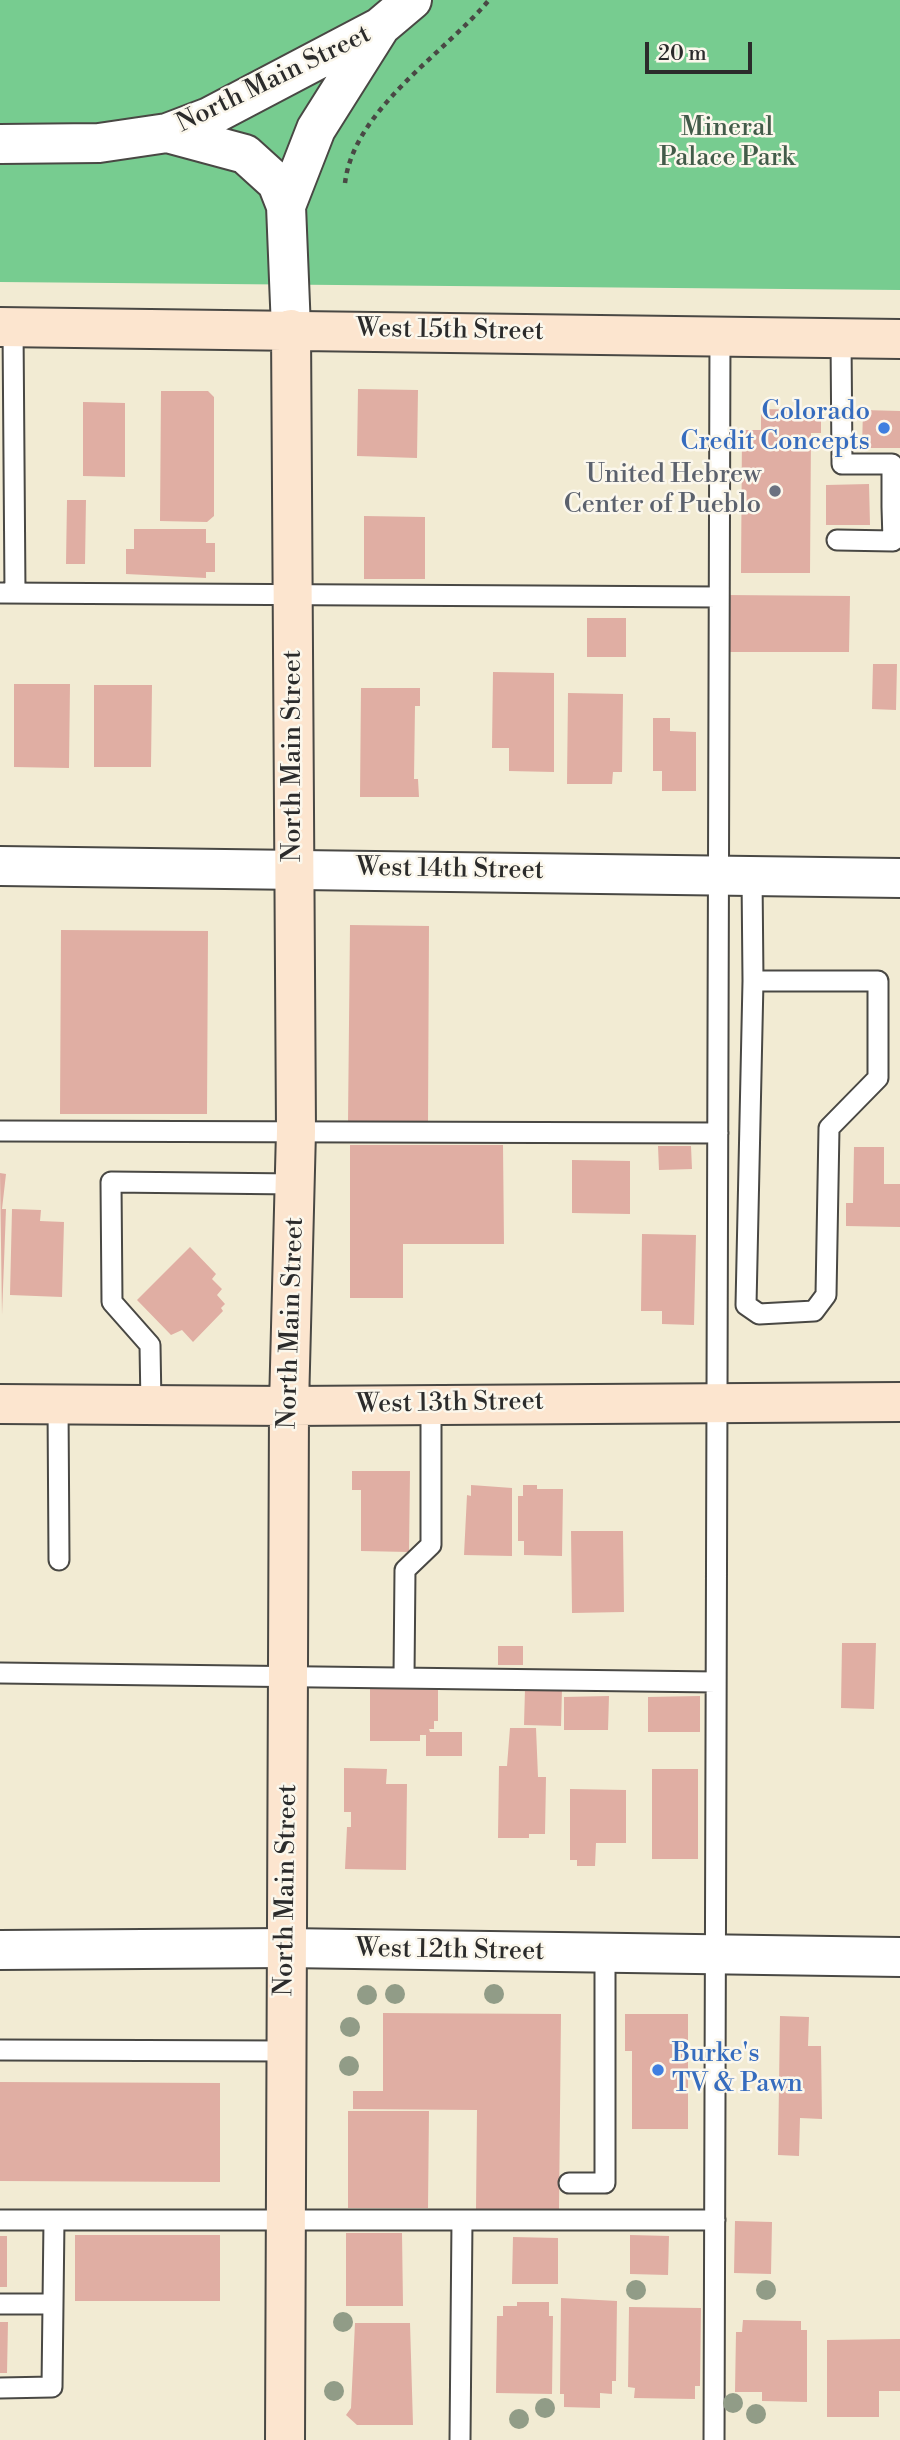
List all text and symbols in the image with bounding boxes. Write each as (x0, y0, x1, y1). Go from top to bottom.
street label: North Main Street (172, 19, 376, 141)
scale bar (648, 28, 755, 72)
text: 20 m (658, 41, 707, 67)
park label: Mineral Palace Park (659, 113, 795, 174)
street label: West 15th Street (356, 314, 544, 348)
place label: Colorado Credit Concepts (681, 397, 870, 458)
marker: Colorado Credit Concepts (876, 420, 892, 436)
place label: United Hebrew Center of Pueblo (564, 460, 761, 522)
marker: United Hebrew Center of Pueblo (767, 483, 783, 499)
street label: North Main Street (278, 650, 310, 862)
street label: West 14th Street (356, 853, 544, 887)
street label: North Main Street (273, 1216, 311, 1430)
street label: West 13th Street (356, 1387, 544, 1421)
street label: North Main Street (270, 1784, 304, 1996)
street label: West 12th Street (355, 1934, 545, 1968)
place label: Burke's TV & Pawn (672, 2039, 803, 2100)
marker: Burke's TV & Pawn (650, 2062, 666, 2078)

